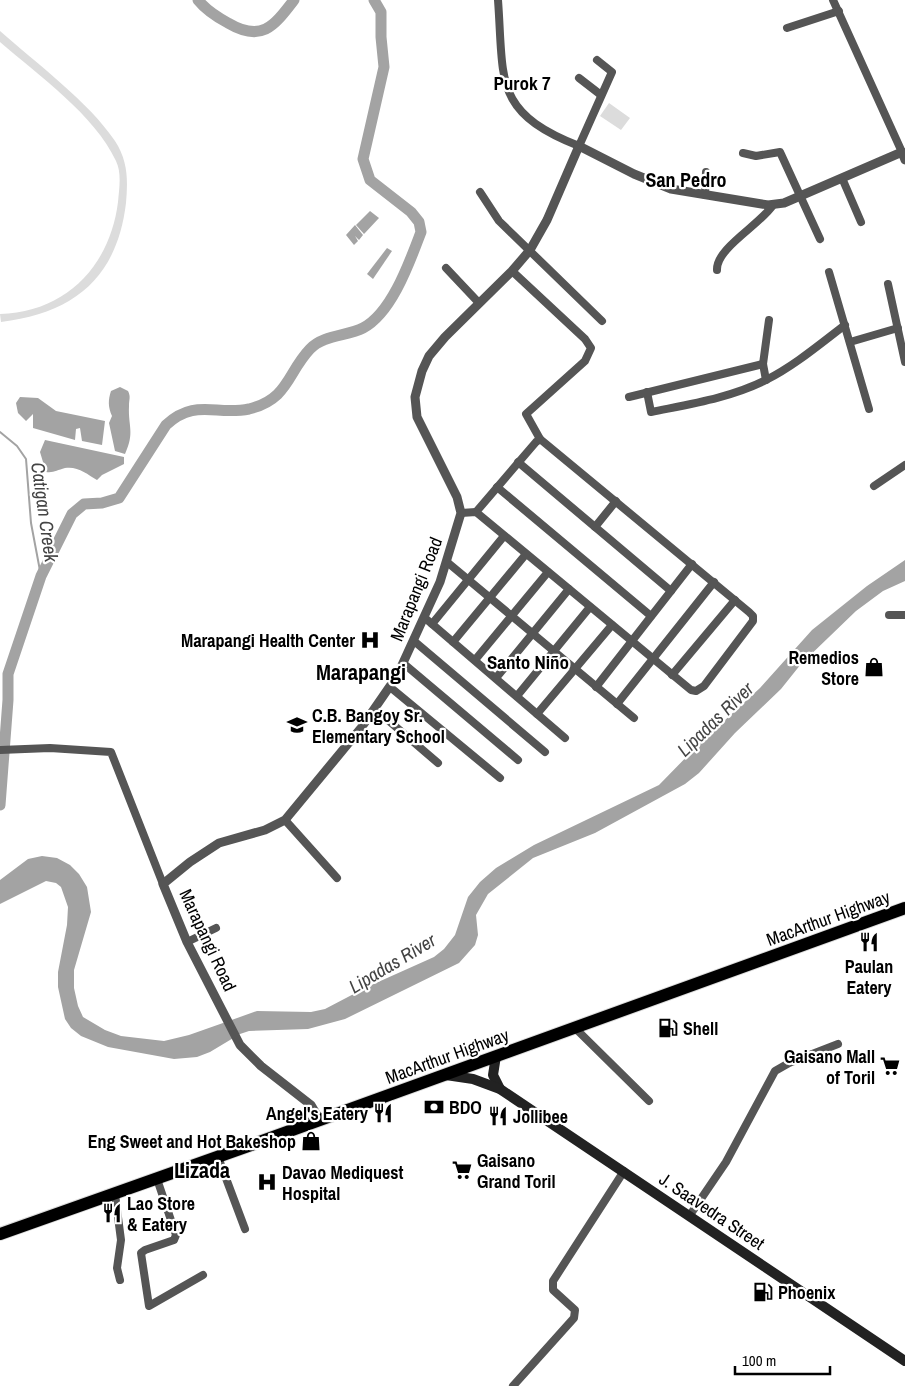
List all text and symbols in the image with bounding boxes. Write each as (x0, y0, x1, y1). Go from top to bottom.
district label: Purok 7 (493, 70, 551, 96)
district label: San Pedro (645, 166, 727, 193)
water label: Catigan Creek (25, 460, 65, 565)
street label: Marapangi Road (384, 533, 448, 645)
place label: Marapangi Health Center (181, 628, 355, 653)
hospital icon: Marapangi Health Center (359, 629, 381, 651)
place label: Remedios Store (788, 645, 859, 691)
district label: Santo Niño (487, 649, 569, 675)
shop icon: Remedios Store (863, 656, 885, 678)
district label: Marapangi (316, 657, 406, 687)
water label: Lipadas River (671, 675, 759, 762)
place label: C.B. Bangoy Sr. Elementary School (312, 703, 445, 749)
school or university icon: C.B. Bangoy Sr. Elementary School (286, 714, 308, 736)
street label: MacArthur Highway (763, 884, 894, 952)
street label: Marapangi Road (173, 885, 243, 995)
water label: Lipadas River (344, 926, 441, 999)
restaurant icon: Paulan Eatery (858, 931, 880, 953)
place label: Paulan Eatery (845, 954, 893, 1000)
place label: Shell (683, 1016, 718, 1041)
fuel station icon: Shell (657, 1017, 679, 1039)
street label: MacArthur Highway (382, 1022, 513, 1090)
place label: Gaisano Mall of Toril (784, 1044, 875, 1090)
supermarket icon: Gaisano Mall of Toril (879, 1055, 901, 1077)
place label: BDO (449, 1095, 482, 1120)
bank icon: BDO (423, 1096, 445, 1118)
place label: Angel's Eatery (266, 1101, 369, 1126)
restaurant icon: Angel's Eatery (372, 1102, 394, 1124)
place label: Jollibee (513, 1104, 568, 1129)
restaurant icon: Jollibee (487, 1105, 509, 1127)
place label: Eng Sweet and Hot Bakeshop (88, 1129, 296, 1154)
shop icon: Eng Sweet and Hot Bakeshop (300, 1130, 322, 1152)
place label: Gaisano Grand Toril (477, 1148, 555, 1194)
district label: Lizada (174, 1155, 230, 1185)
supermarket icon: Gaisano Grand Toril (451, 1159, 473, 1181)
place label: Davao Mediquest Hospital (282, 1160, 403, 1206)
street label: J. Saavedra Street (654, 1166, 770, 1256)
hospital icon: Davao Mediquest Hospital (256, 1171, 278, 1193)
place label: Lao Store & Eatery (127, 1191, 195, 1237)
restaurant icon: Lao Store & Eatery (101, 1202, 123, 1224)
place label: Phoenix (778, 1280, 836, 1305)
fuel station icon: Phoenix (752, 1281, 774, 1303)
scale bar (735, 1344, 830, 1376)
text: 100 m (742, 1350, 776, 1371)

